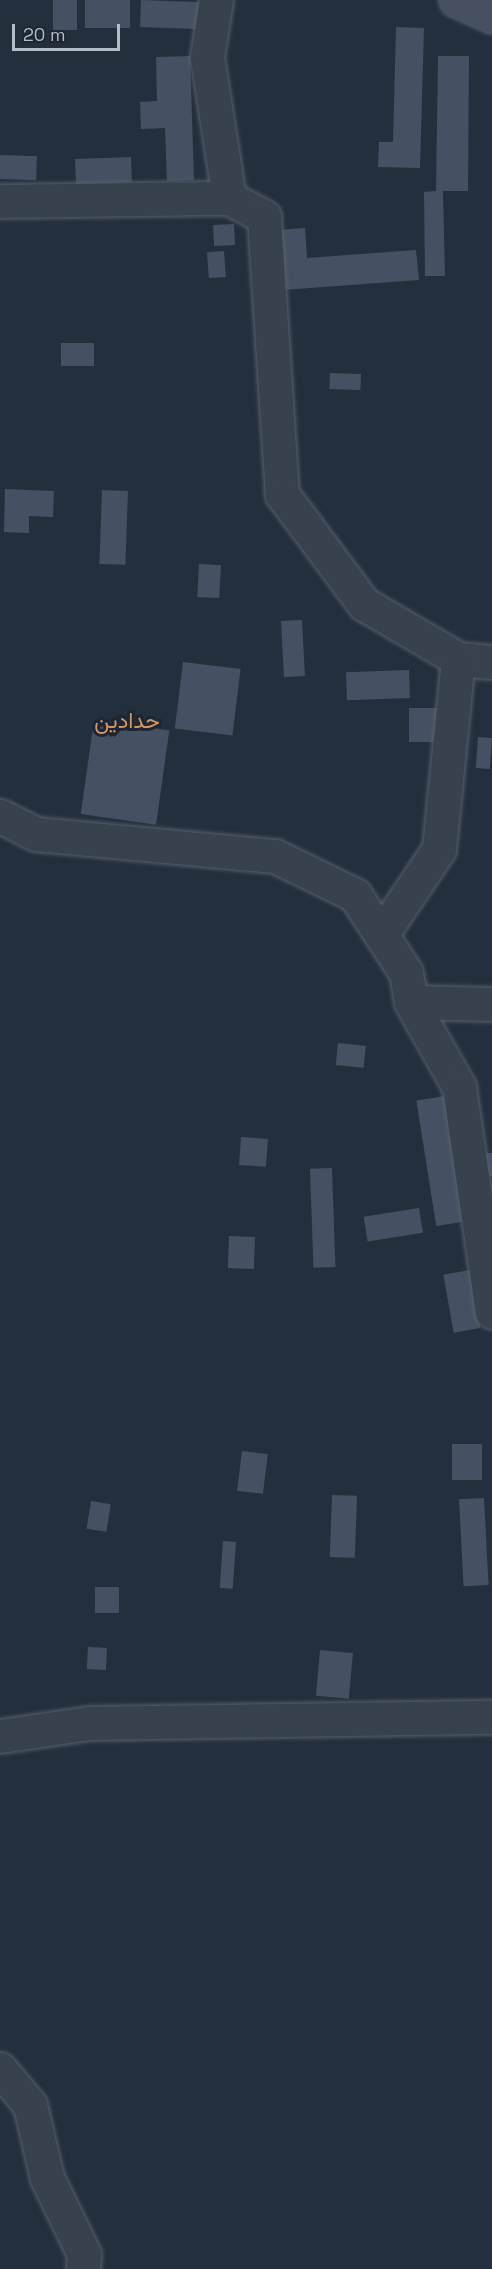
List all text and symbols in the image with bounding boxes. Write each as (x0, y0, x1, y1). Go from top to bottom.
scale bar (15, 12, 123, 50)
text: 20 m (23, 23, 66, 46)
district label: حدادين (94, 708, 160, 734)

